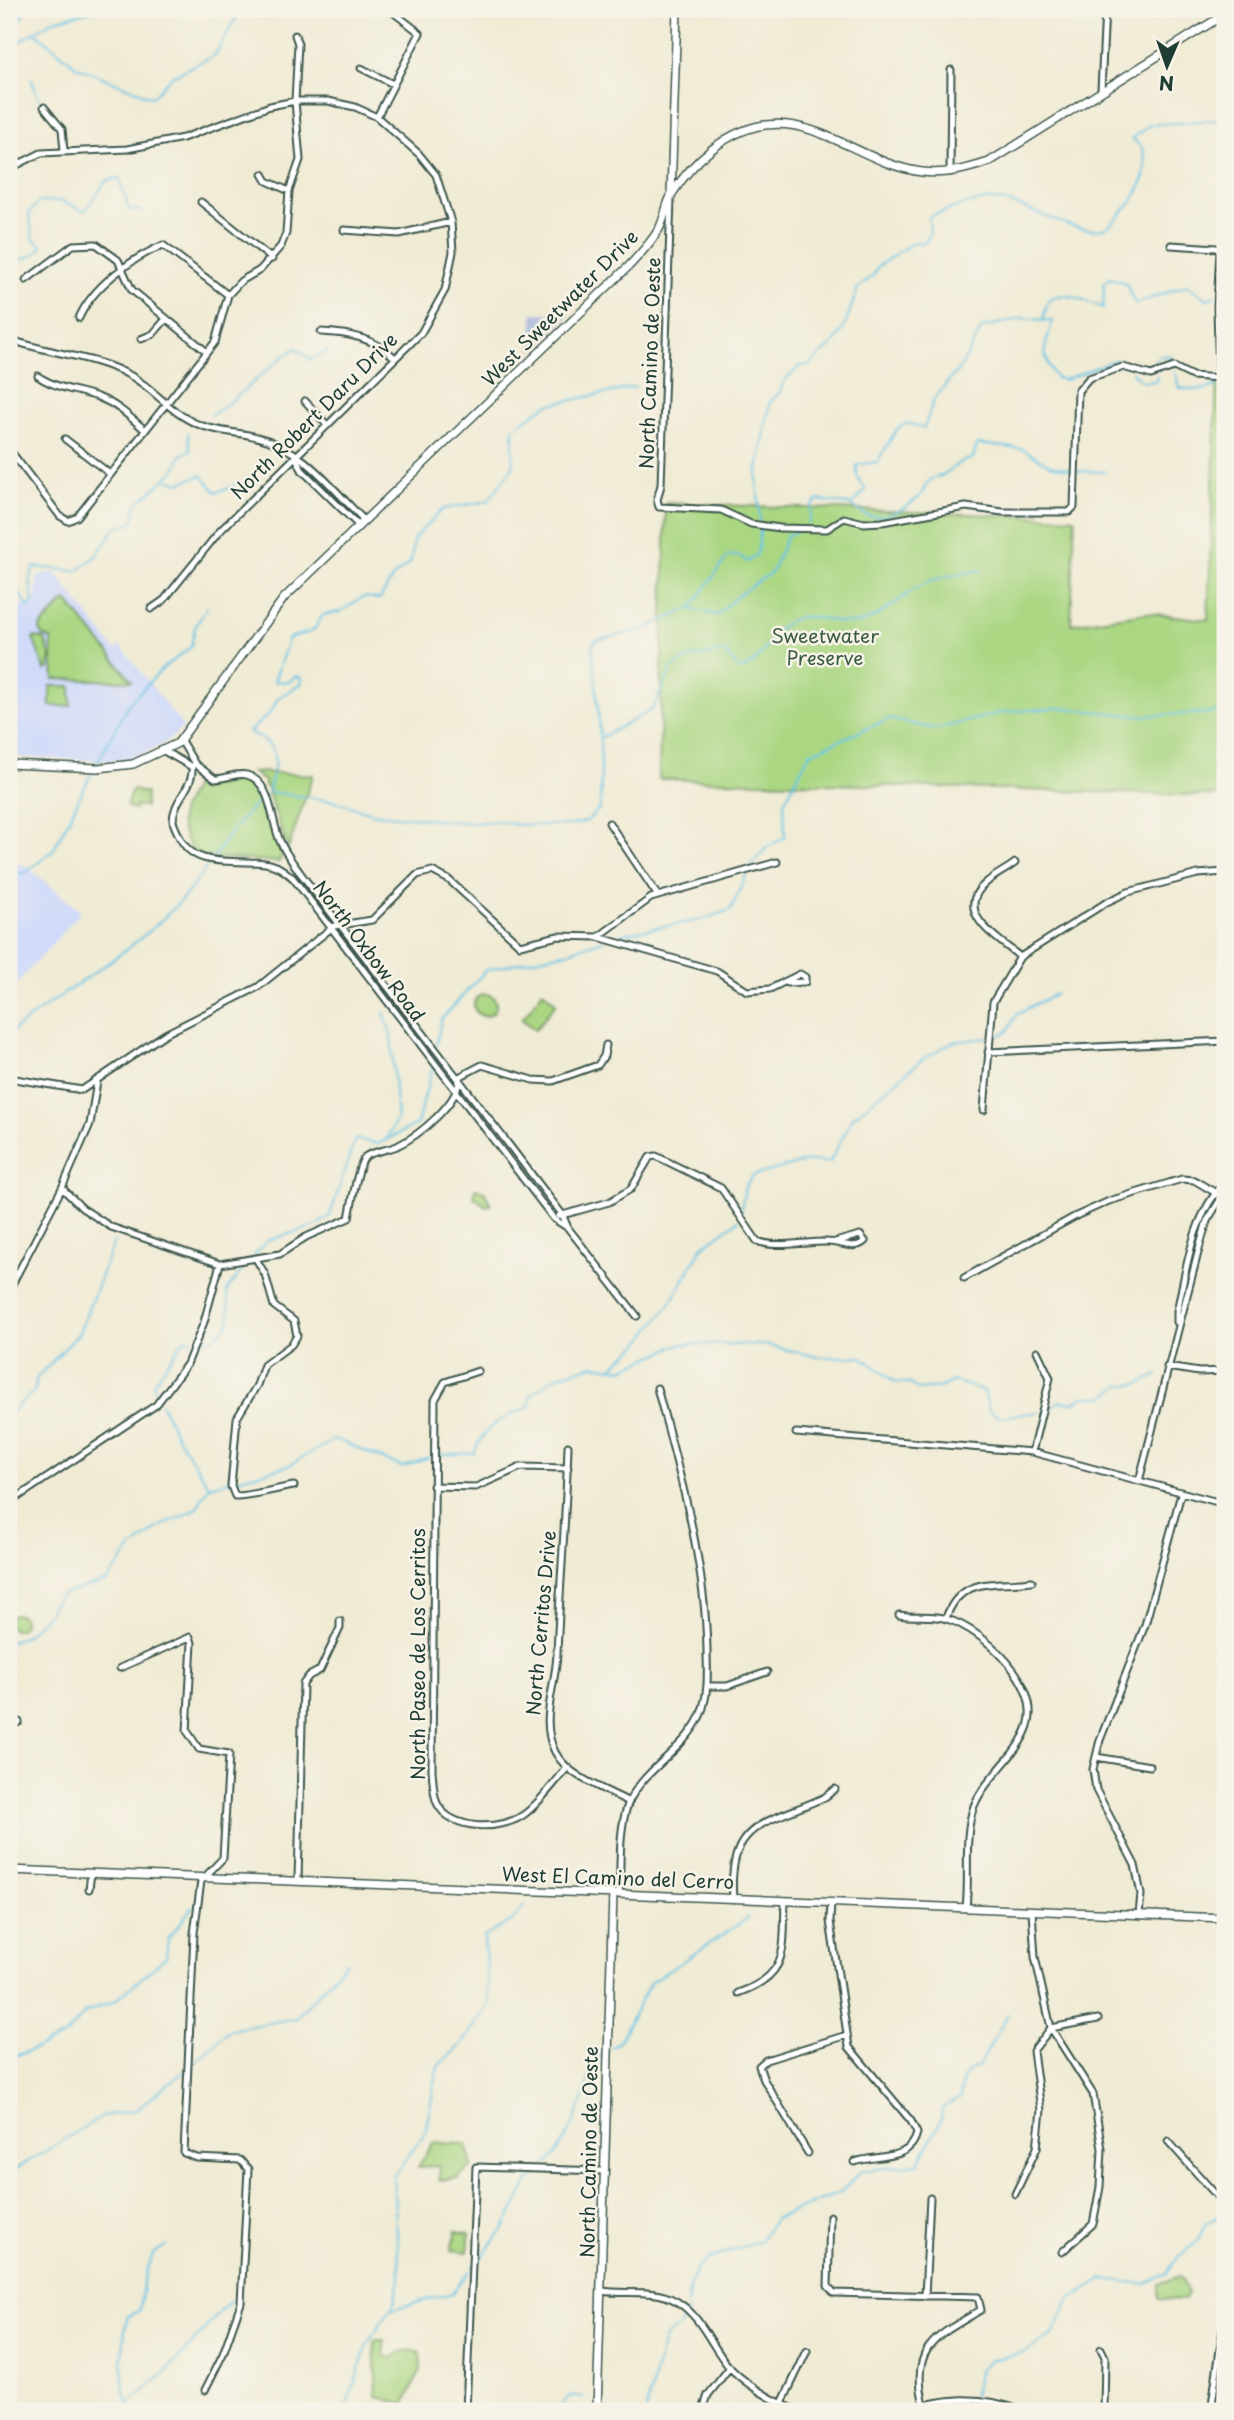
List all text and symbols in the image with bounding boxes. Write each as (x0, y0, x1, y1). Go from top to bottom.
north arrow (1132, 32, 1202, 102)
text: N (1158, 70, 1174, 98)
street label: West Sweetwater Drive (475, 223, 644, 392)
street label: North Camino de Oeste (631, 257, 667, 469)
street label: North Robert Daru Drive (223, 325, 403, 505)
park label: Sweetwater Preserve (771, 621, 879, 671)
street label: North Oxbow Road (307, 874, 432, 1027)
street label: North Paseo de Los Cerritos (403, 1528, 431, 1780)
street label: North Cerritos Drive (518, 1529, 562, 1717)
street label: West El Camino del Cerro (501, 1859, 735, 1895)
street label: North Camino de Oeste (572, 2046, 604, 2258)

